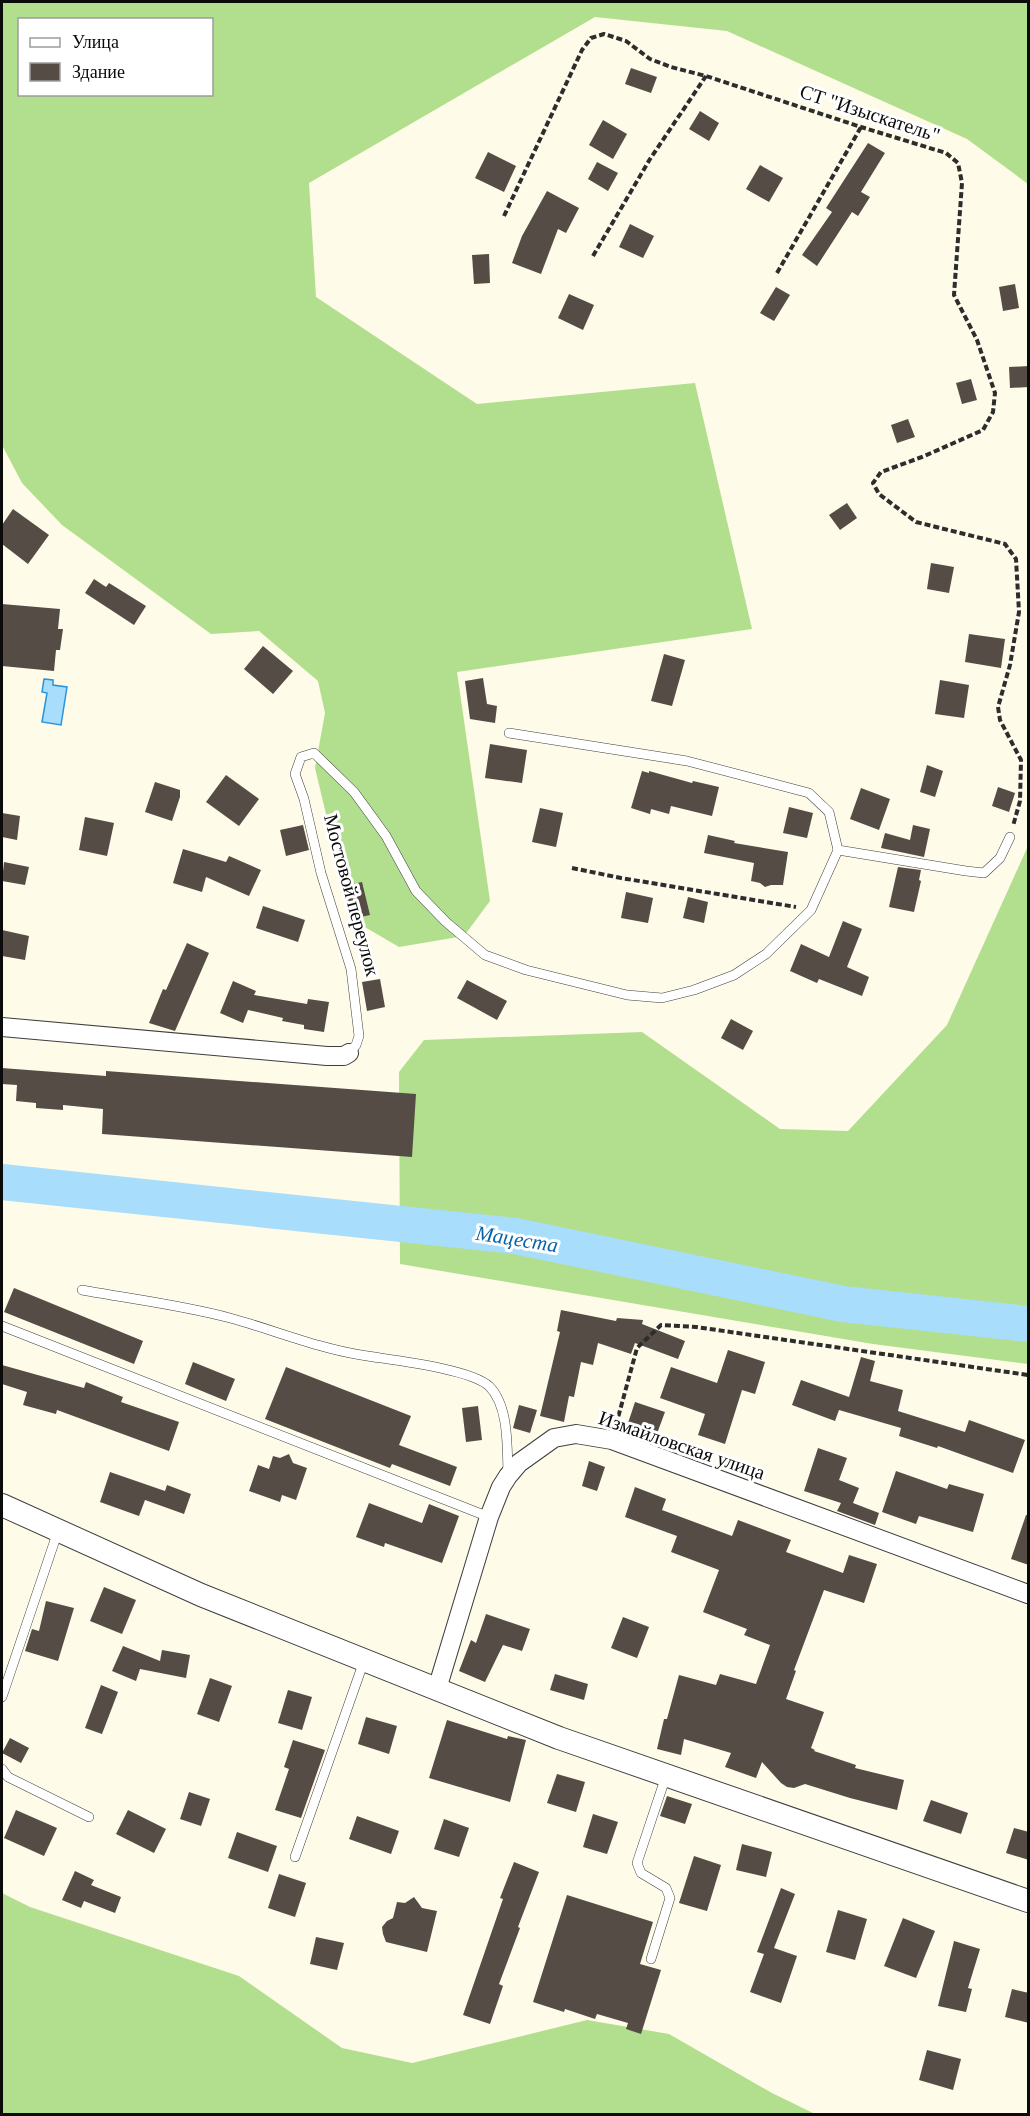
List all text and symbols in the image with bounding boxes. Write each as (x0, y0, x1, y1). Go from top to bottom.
legend (18, 18, 213, 96)
text: Улица (72, 32, 119, 52)
text: Здание (72, 62, 125, 82)
street label: СТ "Изыскатель" (797, 80, 943, 146)
street label: Мостовой переулок (319, 812, 384, 979)
water label: Мацеста (473, 1220, 560, 1257)
street label: Измайловская улица (596, 1406, 768, 1485)

